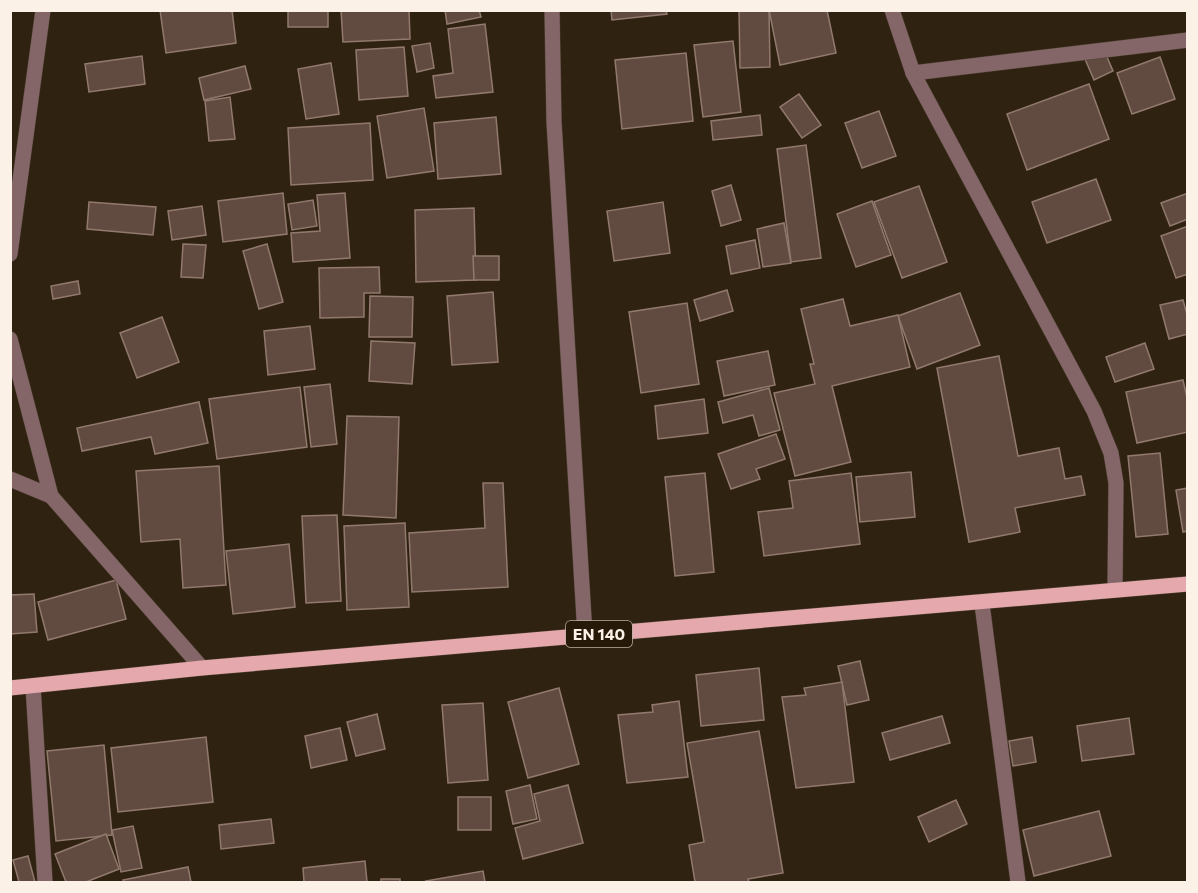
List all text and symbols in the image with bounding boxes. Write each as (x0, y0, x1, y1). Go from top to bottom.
road number: EN 140 (566, 621, 632, 647)

